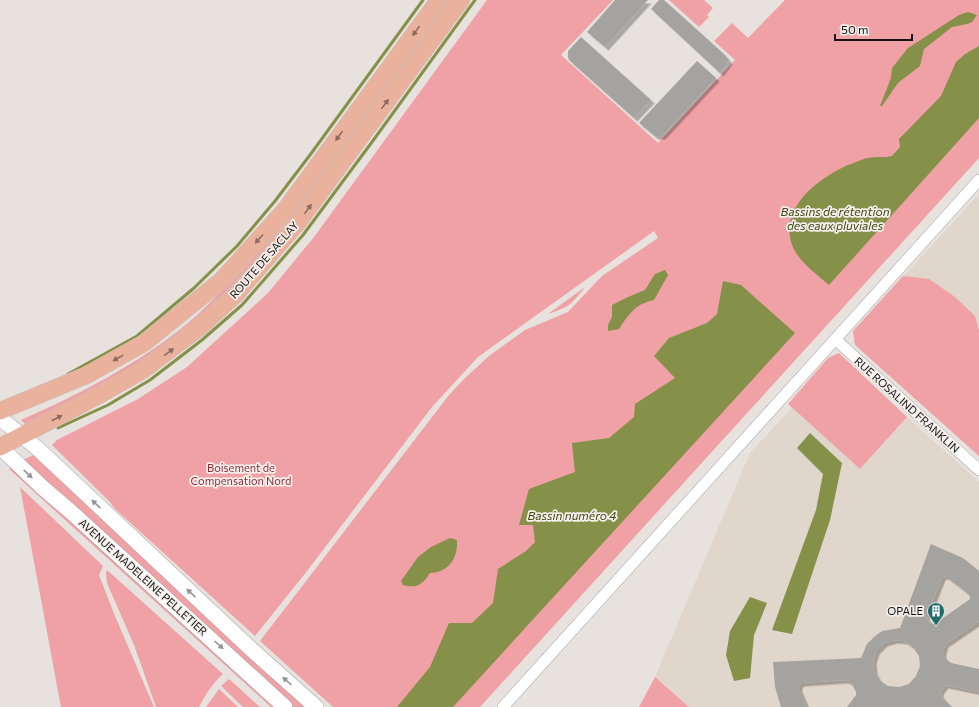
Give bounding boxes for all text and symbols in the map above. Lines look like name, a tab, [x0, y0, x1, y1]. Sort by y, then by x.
scale bar	[835, 16, 912, 42]
text: 50 m	[841, 22, 869, 36]
one-way arrow	[412, 26, 420, 37]
one-way arrow	[381, 99, 389, 109]
one-way arrow	[335, 131, 343, 142]
one-way arrow	[304, 203, 312, 214]
water label: Bassins de rétention des eaux pluviales	[780, 204, 890, 232]
street label: ROUTE DE SACLAY	[227, 218, 301, 301]
one-way arrow	[255, 233, 264, 244]
one-way arrow	[164, 348, 174, 356]
one-way arrow	[112, 354, 124, 361]
street label: RUE ROSALIND FRANKLIN	[852, 354, 962, 455]
one-way arrow	[51, 414, 63, 421]
park label: Boisement de Compensation Nord	[191, 461, 291, 487]
one-way arrow	[23, 469, 33, 479]
one-way arrow	[91, 499, 101, 509]
water label: Bassin numéro 4	[528, 508, 616, 522]
street label: AVENUE MADELEINE PELLETIER	[77, 516, 211, 638]
one-way arrow	[186, 588, 196, 598]
building icon: OPALE	[926, 601, 946, 626]
place label: OPALE	[887, 604, 923, 617]
one-way arrow	[214, 640, 224, 650]
one-way arrow	[282, 676, 292, 686]

